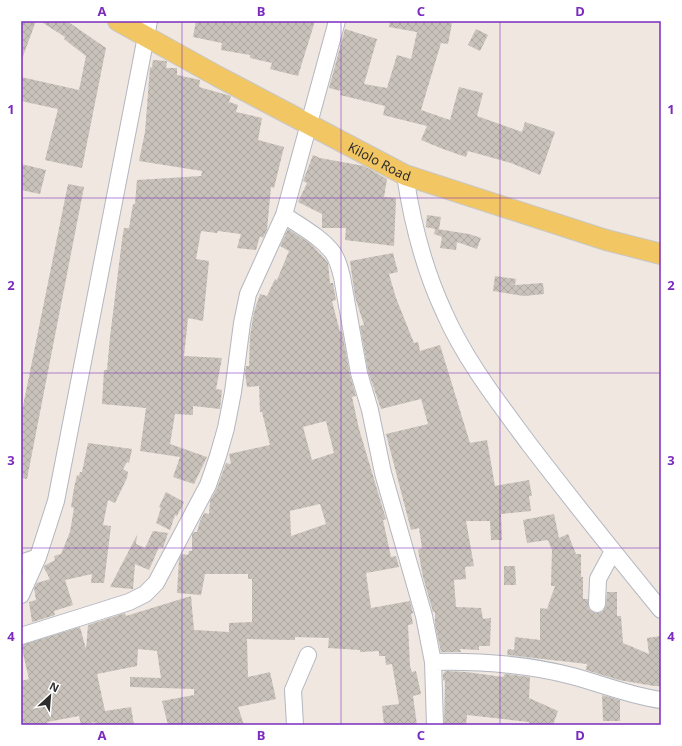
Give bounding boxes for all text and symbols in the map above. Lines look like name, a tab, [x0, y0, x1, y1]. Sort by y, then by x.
text: A	[98, 2, 107, 20]
text: B	[257, 2, 265, 20]
text: C	[417, 2, 425, 20]
text: D	[575, 2, 585, 20]
text: 1	[7, 100, 15, 118]
text: 1	[667, 100, 675, 118]
street label: Kilolo Road	[345, 138, 413, 185]
text: 2	[7, 276, 15, 294]
text: 2	[667, 276, 675, 294]
text: 3	[7, 451, 15, 469]
text: 3	[667, 451, 675, 469]
text: 4	[7, 627, 15, 645]
text: 4	[667, 627, 675, 645]
north arrow	[30, 676, 70, 716]
text: N	[47, 678, 62, 695]
text: A	[98, 726, 107, 744]
text: B	[257, 726, 265, 744]
text: C	[417, 726, 425, 744]
text: D	[575, 726, 585, 744]

